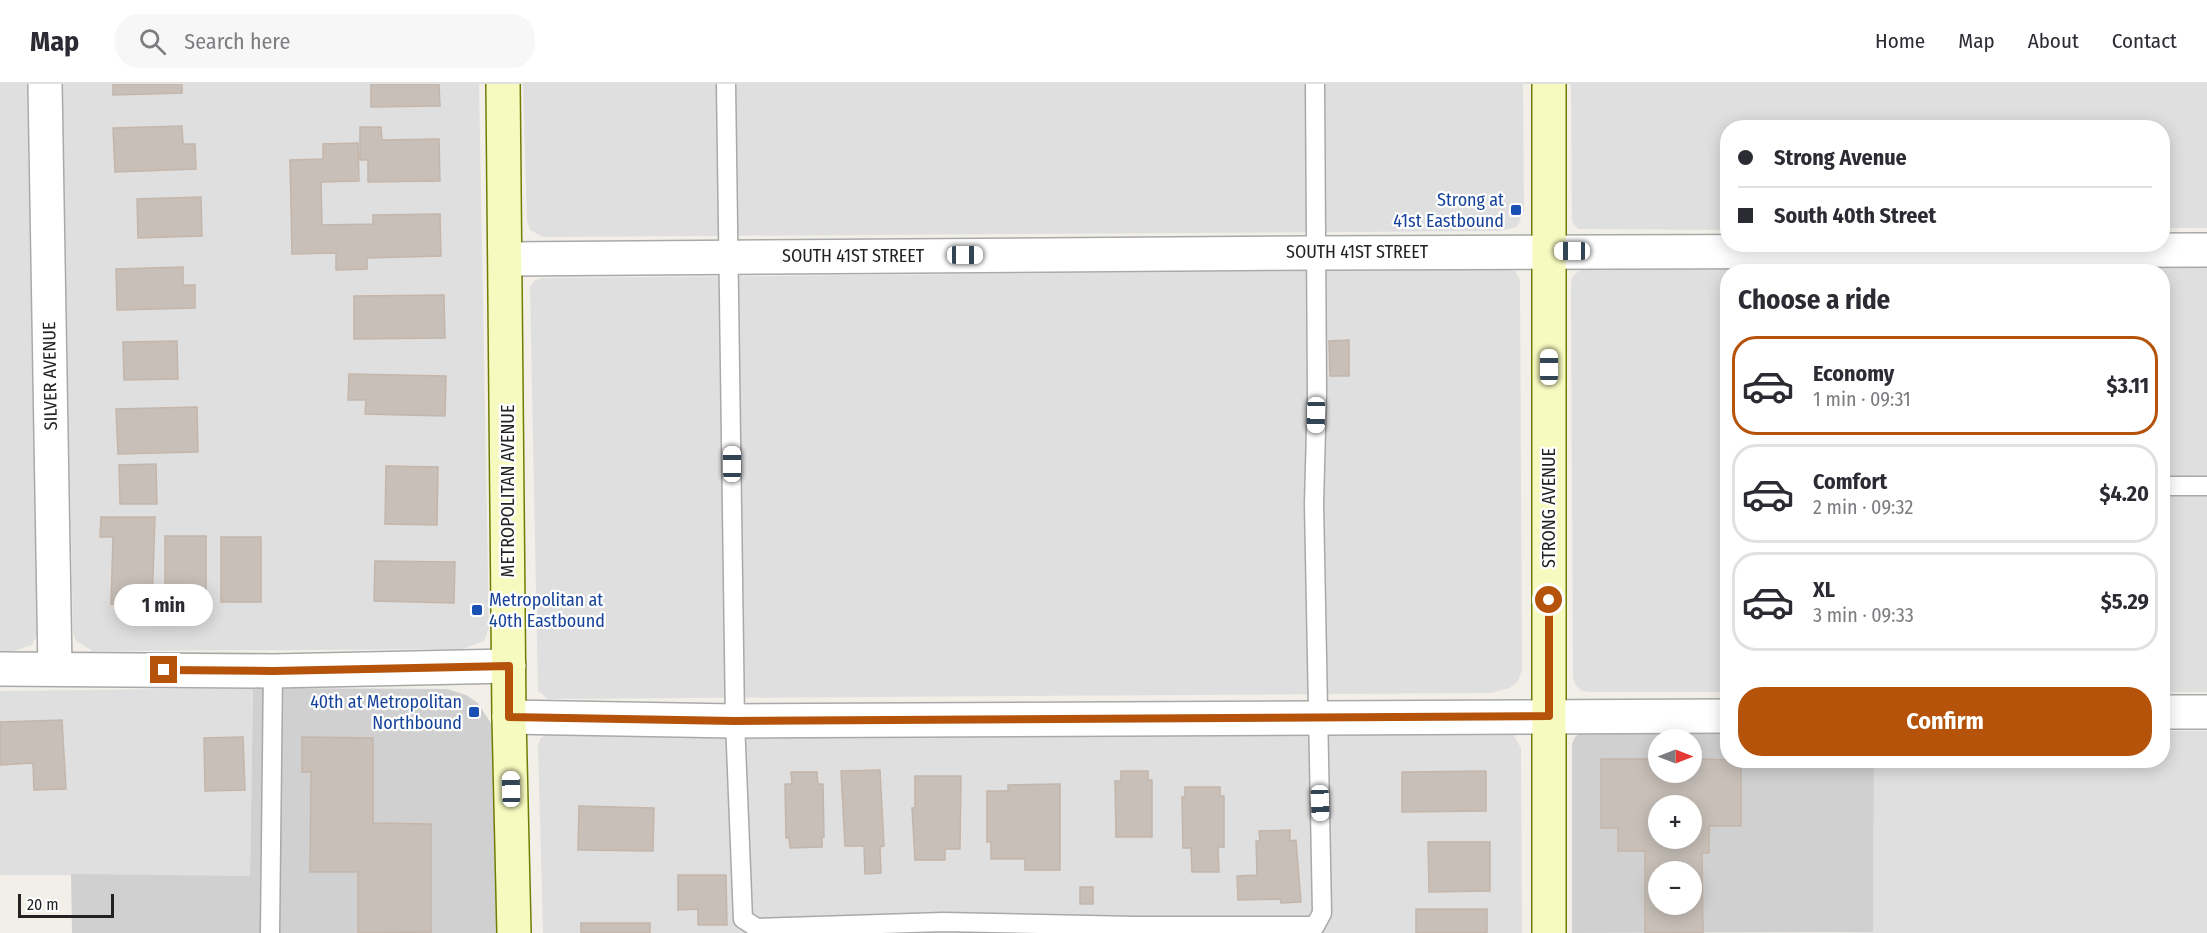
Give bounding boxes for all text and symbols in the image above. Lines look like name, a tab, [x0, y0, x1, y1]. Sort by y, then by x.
search box	[115, 14, 535, 68]
text: Map	[30, 25, 79, 58]
icon: search	[136, 25, 169, 58]
text: Search here	[184, 28, 290, 55]
text: Home	[1875, 28, 1925, 54]
text: Map	[1958, 28, 1995, 54]
text: About	[2028, 28, 2079, 54]
text: Contact	[2112, 28, 2177, 54]
text: Strong Avenue	[1774, 144, 1907, 171]
place label: Strong at 41st Eastbound	[1393, 189, 1504, 232]
text: South 40th Street	[1774, 202, 1936, 229]
marker: Strong at 41st Eastbound	[1509, 203, 1523, 217]
street label: SOUTH 41ST STREET	[1286, 241, 1429, 263]
car	[1554, 242, 1590, 260]
street label: SOUTH 41ST STREET	[782, 245, 925, 267]
car	[947, 246, 983, 264]
text: Choose a ride	[1738, 284, 1890, 316]
street label: SILVER AVENUE	[38, 321, 62, 431]
car	[1540, 349, 1558, 385]
icon: car	[1741, 359, 1795, 413]
text: Economy	[1813, 360, 1894, 387]
text: $3.11	[2107, 372, 2149, 399]
text: 1 min · 09:31	[1813, 387, 1911, 411]
car	[1307, 397, 1325, 433]
street label: METROPOLITAN AVENUE	[497, 405, 519, 577]
car	[723, 446, 741, 482]
street label: STRONG AVENUE	[1538, 448, 1560, 568]
icon: car	[1741, 467, 1795, 521]
text: Comfort	[1813, 468, 1887, 495]
text: $4.20	[2099, 480, 2149, 507]
text: 2 min · 09:32	[1813, 495, 1913, 519]
icon: car	[1741, 575, 1795, 629]
text: XL	[1813, 576, 1835, 603]
callout: 1 min	[114, 583, 213, 625]
route start	[1535, 586, 1562, 613]
text: $5.29	[2101, 588, 2149, 615]
place label: Metropolitan at 40th Eastbound	[489, 589, 605, 632]
text: 1 min	[142, 593, 185, 617]
marker: Metropolitan at 40th Eastbound	[470, 603, 484, 617]
text: 3 min · 09:33	[1813, 603, 1914, 627]
route end	[150, 656, 177, 683]
button: Confirm	[1738, 687, 2152, 756]
place label: 40th at Metropolitan Northbound	[310, 691, 462, 734]
marker: 40th at Metropolitan Northbound	[467, 705, 481, 719]
north arrow	[1648, 729, 1702, 783]
map controls	[1648, 729, 1702, 915]
car	[502, 771, 520, 807]
car	[1310, 785, 1330, 821]
button: +	[1648, 795, 1702, 849]
button: −	[1648, 861, 1702, 915]
scale bar	[18, 891, 114, 918]
text: 20 m	[27, 895, 58, 914]

